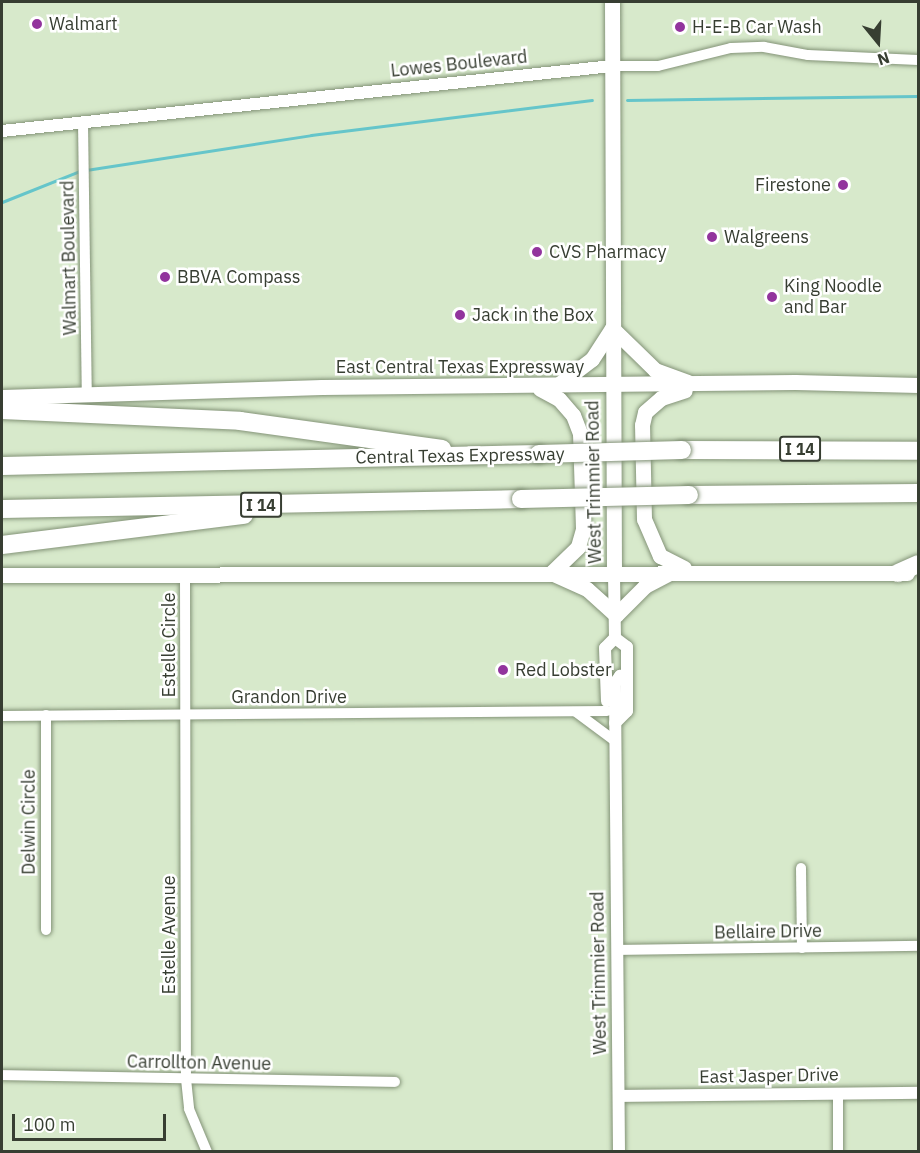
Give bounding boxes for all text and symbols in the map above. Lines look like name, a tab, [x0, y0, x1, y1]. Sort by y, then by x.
north arrow	[848, 12, 908, 72]
place label: Walmart	[49, 13, 118, 35]
place label: H-E-B Car Wash	[692, 16, 822, 38]
marker: Walmart	[30, 17, 44, 31]
marker: H-E-B Car Wash	[673, 20, 687, 34]
street label: Lowes Boulevard	[390, 46, 528, 82]
text: N	[875, 48, 892, 70]
place label: Firestone	[755, 174, 831, 196]
marker: Firestone	[836, 178, 850, 192]
street label: Walmart Boulevard	[57, 180, 81, 336]
place label: Walgreens	[724, 226, 809, 248]
marker: Walgreens	[705, 230, 719, 244]
place label: CVS Pharmacy	[549, 241, 666, 263]
marker: CVS Pharmacy	[530, 245, 544, 259]
place label: BBVA Compass	[177, 266, 301, 288]
marker: BBVA Compass	[158, 270, 172, 284]
place label: King Noodle and Bar	[784, 276, 882, 318]
marker: King Noodle and Bar	[765, 290, 779, 304]
place label: Jack in the Box	[472, 304, 594, 326]
marker: Jack in the Box	[453, 308, 467, 322]
street label: East Central Texas Expressway	[336, 356, 584, 378]
street label: West Trimmier Road	[582, 400, 606, 564]
road number: I 14	[779, 436, 821, 462]
street label: Central Texas Expressway	[355, 443, 565, 469]
road number: I 14	[240, 492, 282, 518]
street label: Estelle Circle	[158, 592, 180, 698]
place label: Red Lobster	[515, 659, 612, 681]
marker: Red Lobster	[496, 663, 510, 677]
street label: Grandon Drive	[231, 686, 347, 708]
street label: Delwin Circle	[18, 769, 40, 875]
street label: Estelle Avenue	[158, 875, 180, 995]
street label: West Trimmier Road	[587, 891, 611, 1055]
street label: Bellaire Drive	[714, 920, 822, 944]
street label: Carrollton Avenue	[127, 1051, 271, 1075]
street label: East Jasper Drive	[699, 1064, 839, 1088]
scale bar	[15, 1102, 170, 1140]
text: 100 m	[23, 1113, 75, 1136]

